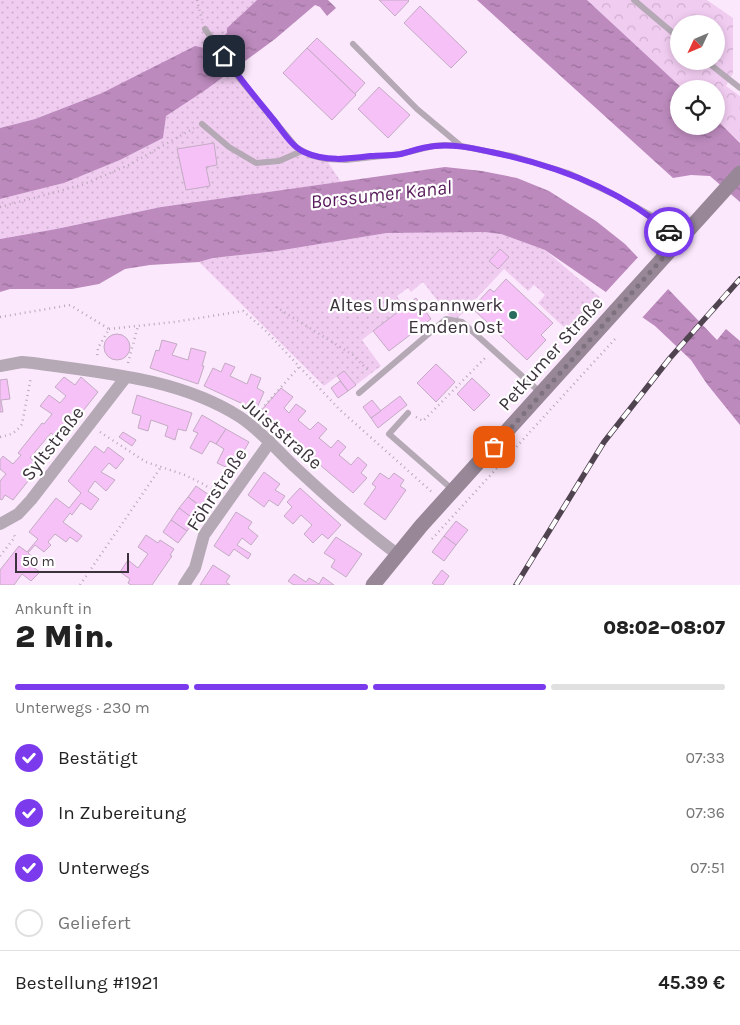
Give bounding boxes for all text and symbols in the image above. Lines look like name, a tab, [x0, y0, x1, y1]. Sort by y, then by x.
north arrow	[670, 15, 725, 70]
map controls	[670, 15, 725, 135]
pin	[203, 35, 245, 77]
icon: home	[210, 42, 238, 70]
button: locate	[670, 80, 725, 135]
water label: Borssumer Kanal	[309, 176, 453, 213]
courier	[644, 207, 694, 257]
icon: car	[655, 218, 683, 246]
street label: Petkumer Straße	[494, 292, 608, 415]
place label: Altes Umspannwerk Emden Ost	[330, 294, 503, 338]
marker: Altes Umspannwerk Emden Ost	[507, 309, 519, 321]
street label: Juiststraße	[238, 393, 326, 474]
street label: Syltstraße	[17, 402, 89, 485]
pin	[473, 426, 515, 468]
icon: bag	[480, 433, 508, 461]
street label: Föhrstraße	[182, 444, 252, 535]
scale bar	[15, 550, 129, 573]
text: 50 m	[22, 553, 55, 570]
text: Ankunft in	[15, 599, 92, 618]
text: 08:02–08:07	[603, 617, 725, 639]
text: 2 Min.	[15, 618, 113, 655]
text: Unterwegs · 230 m	[15, 698, 150, 717]
icon: check	[15, 744, 43, 772]
text: Bestätigt	[58, 747, 138, 769]
text: 07:33	[685, 748, 725, 767]
icon: check	[15, 799, 43, 827]
text: In Zubereitung	[58, 802, 186, 824]
text: 07:36	[686, 803, 725, 822]
icon: check	[15, 854, 43, 882]
text: Unterwegs	[58, 857, 150, 879]
text: 07:51	[690, 858, 725, 877]
text: Geliefert	[58, 912, 131, 934]
text: Bestellung #1921	[15, 972, 159, 994]
text: 45.39 €	[658, 972, 725, 994]

